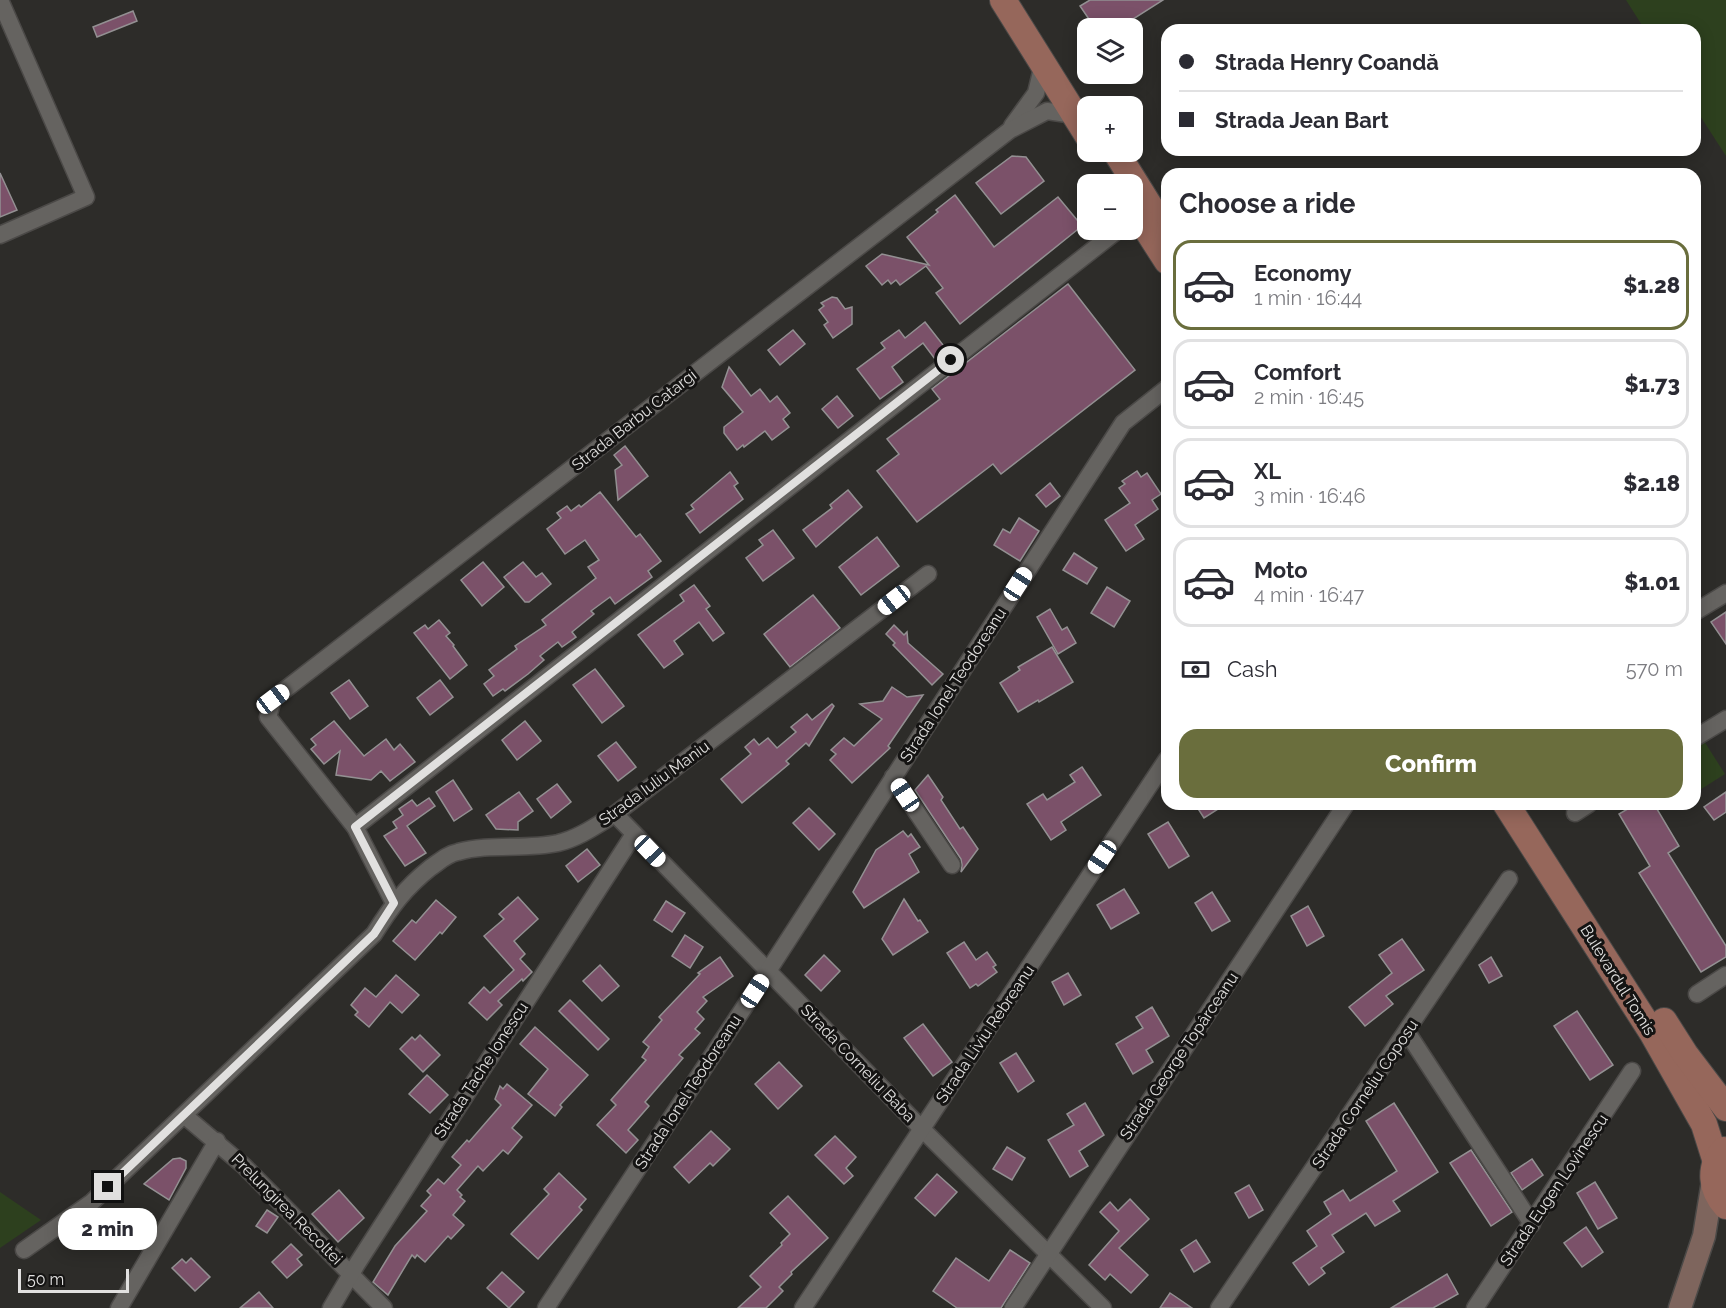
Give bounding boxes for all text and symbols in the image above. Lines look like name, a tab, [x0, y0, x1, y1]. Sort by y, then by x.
map controls	[1077, 18, 1143, 240]
button: layers	[1077, 18, 1143, 84]
text: Strada Henry Coandă	[1215, 49, 1439, 75]
button: +	[1077, 96, 1143, 162]
text: Strada Jean Bart	[1215, 107, 1389, 133]
button: −	[1077, 174, 1143, 240]
text: Choose a ride	[1179, 188, 1355, 219]
icon: car	[1182, 258, 1236, 312]
text: Economy	[1254, 260, 1352, 286]
text: $1.28	[1623, 272, 1680, 298]
text: 1 min · 16:44	[1254, 286, 1362, 310]
route start	[937, 346, 964, 373]
icon: car	[1182, 357, 1236, 411]
text: Comfort	[1254, 359, 1341, 385]
street label: Strada Barbu Catargi	[568, 365, 700, 475]
text: $1.73	[1624, 371, 1680, 397]
text: 2 min · 16:45	[1254, 385, 1364, 409]
icon: car	[1182, 456, 1236, 510]
text: XL	[1254, 458, 1281, 484]
text: $2.18	[1623, 470, 1680, 496]
text: 3 min · 16:46	[1254, 484, 1366, 508]
icon: car	[1182, 555, 1236, 609]
text: Moto	[1254, 557, 1308, 583]
car	[1001, 564, 1035, 604]
text: $1.01	[1624, 569, 1680, 595]
car	[874, 582, 914, 618]
text: 4 min · 16:47	[1254, 583, 1364, 607]
street label: Strada Ionel Teodoreanu	[896, 604, 1010, 766]
icon: cash	[1179, 653, 1212, 686]
text: Cash	[1227, 656, 1278, 682]
text: 570 m	[1626, 657, 1683, 681]
car	[253, 681, 293, 717]
button: Confirm	[1179, 729, 1683, 798]
street label: Strada Iuliu Maniu	[595, 737, 713, 829]
car	[887, 775, 923, 815]
car	[631, 832, 669, 870]
car	[1084, 837, 1120, 877]
street label: Bulevardul Tomis	[1576, 921, 1660, 1039]
street label: Strada Liviu Rebreanu	[932, 961, 1038, 1107]
street label: Strada George Topârceanu	[1116, 969, 1242, 1143]
car	[738, 971, 772, 1011]
street label: Strada Tache Ionescu	[430, 999, 532, 1141]
street label: Strada Corneliu Baba	[797, 1000, 919, 1126]
street label: Strada Ionel Teodoreanu	[631, 1011, 745, 1173]
street label: Strada Corneliu Coposu	[1308, 1016, 1422, 1172]
street label: Strada Eugen Lovinescu	[1496, 1111, 1612, 1269]
street label: Prelungirea Recoltei	[228, 1150, 346, 1268]
route end	[94, 1173, 121, 1200]
callout: 2 min	[58, 1208, 158, 1250]
text: 2 min	[81, 1217, 134, 1241]
scale bar	[18, 1266, 129, 1294]
text: 50 m	[27, 1270, 64, 1289]

